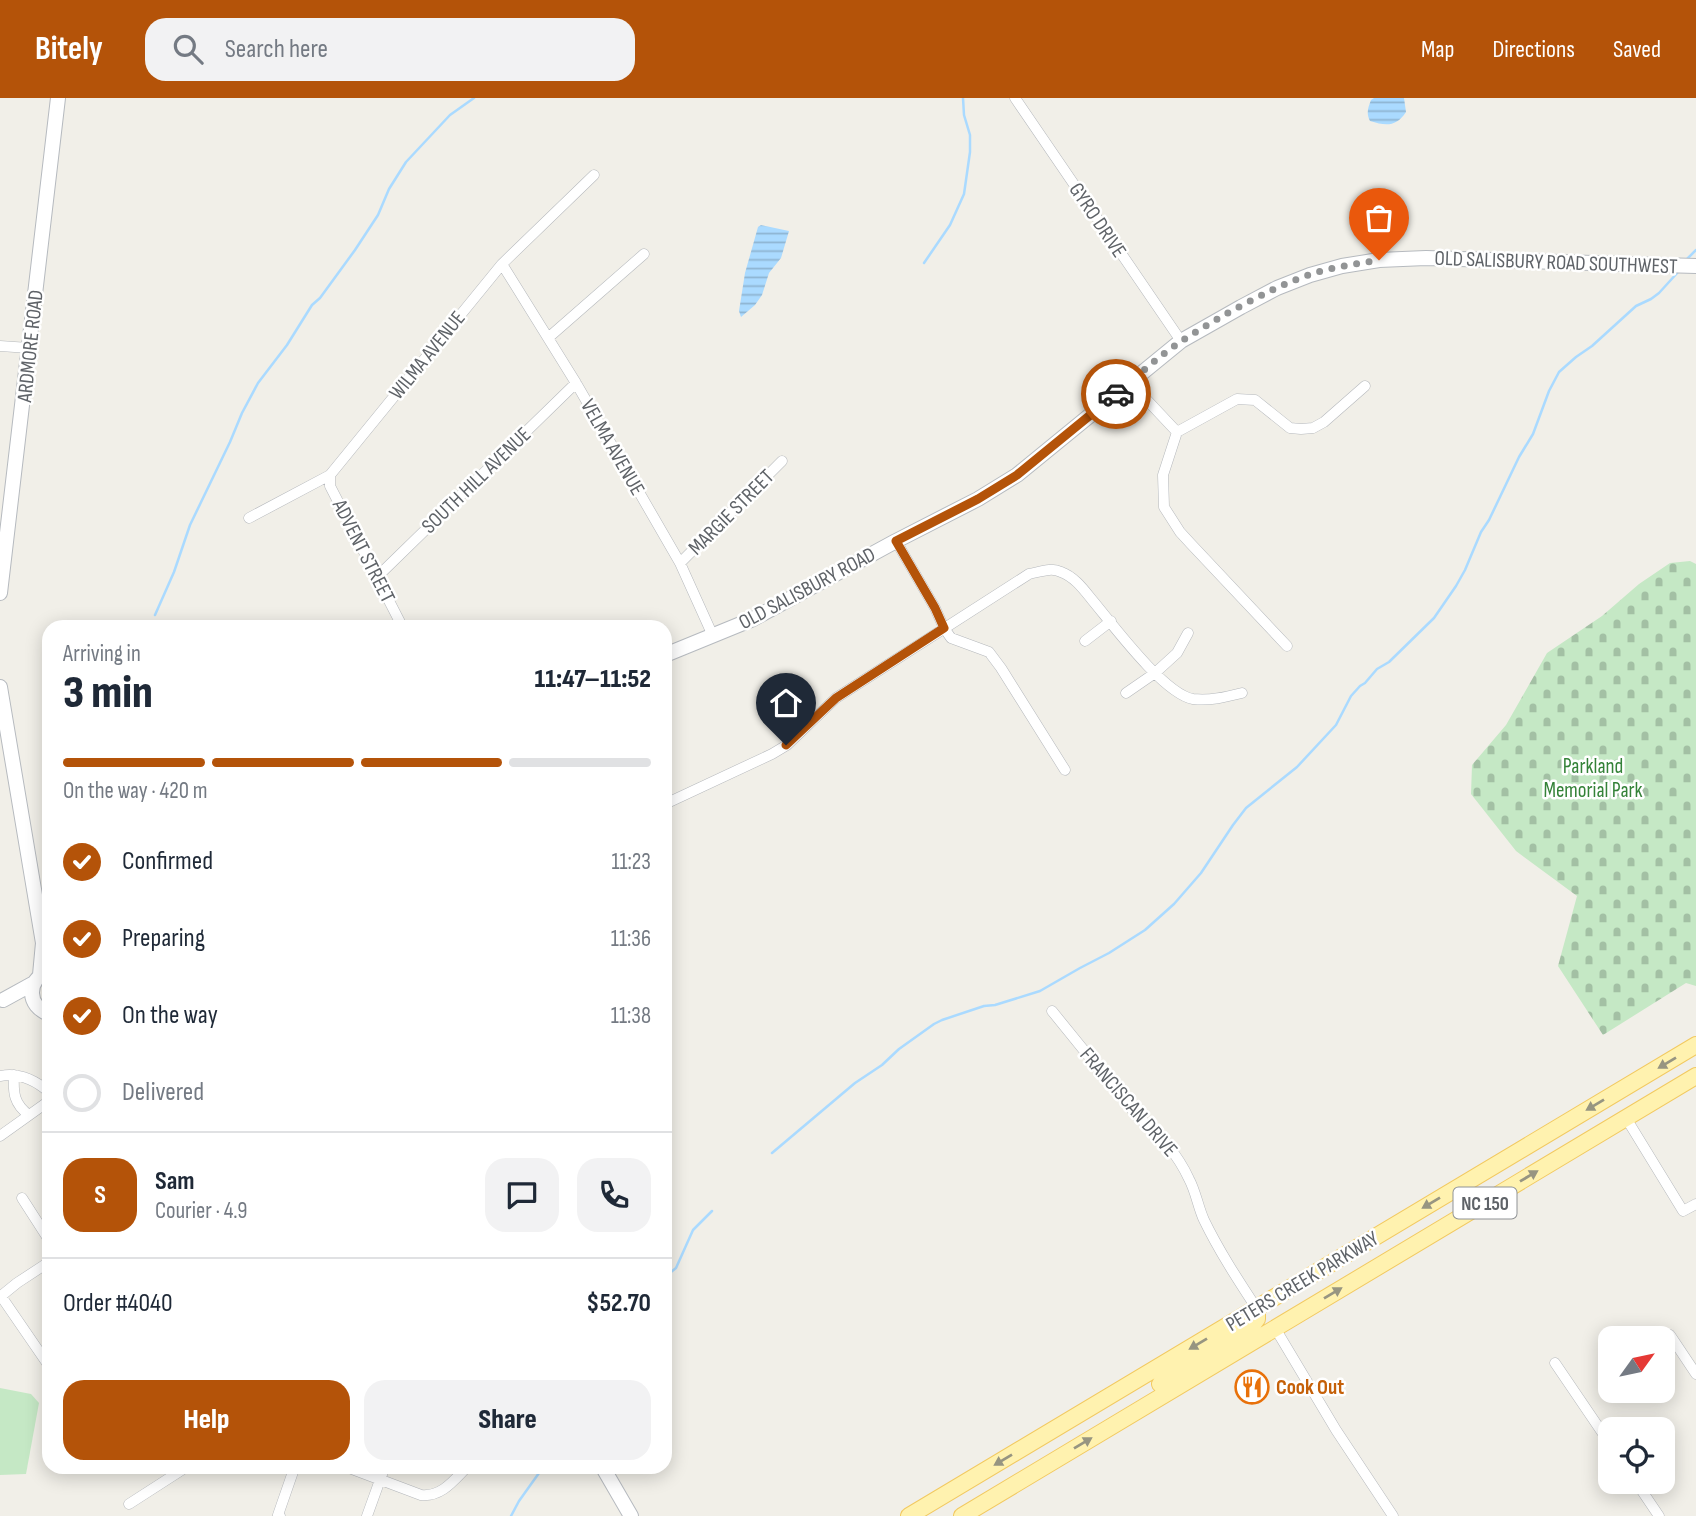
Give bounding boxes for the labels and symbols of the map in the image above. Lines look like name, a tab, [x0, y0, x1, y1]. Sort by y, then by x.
street label: GYRO DRIVE	[1064, 178, 1132, 262]
pin	[1349, 188, 1409, 260]
street label: OLD SALISBURY ROAD SOUTHWEST	[1434, 246, 1678, 279]
street label: ARDMORE ROAD	[12, 289, 49, 404]
street label: WILMA AVENUE	[384, 306, 471, 405]
courier	[1081, 359, 1151, 429]
street label: VELMA AVENUE	[575, 395, 650, 500]
street label: SOUTH HILL AVENUE	[416, 422, 536, 539]
street label: MARGIE STREET	[683, 464, 780, 560]
street label: ADVENT STREET	[326, 494, 401, 608]
street label: OLD SALISBURY ROAD	[735, 542, 880, 635]
pin	[756, 673, 816, 745]
park label: Parkland Memorial Park	[1543, 754, 1643, 803]
street label: FRANCISCAN DRIVE	[1074, 1043, 1183, 1162]
one-way arrow	[1658, 1056, 1677, 1069]
one-way arrow	[1586, 1099, 1605, 1111]
one-way arrow	[1519, 1170, 1538, 1183]
road number: NC 150	[1454, 1188, 1516, 1218]
one-way arrow	[1421, 1197, 1440, 1210]
street label: PETERS CREEK PARKWAY	[1221, 1226, 1383, 1337]
one-way arrow	[1324, 1287, 1343, 1299]
north arrow	[1598, 1326, 1675, 1404]
one-way arrow	[1189, 1337, 1208, 1350]
restaurant icon: Cook Out	[1233, 1368, 1271, 1406]
place label: Cook Out	[1276, 1375, 1344, 1400]
one-way arrow	[1074, 1437, 1093, 1449]
one-way arrow	[993, 1454, 1012, 1466]

